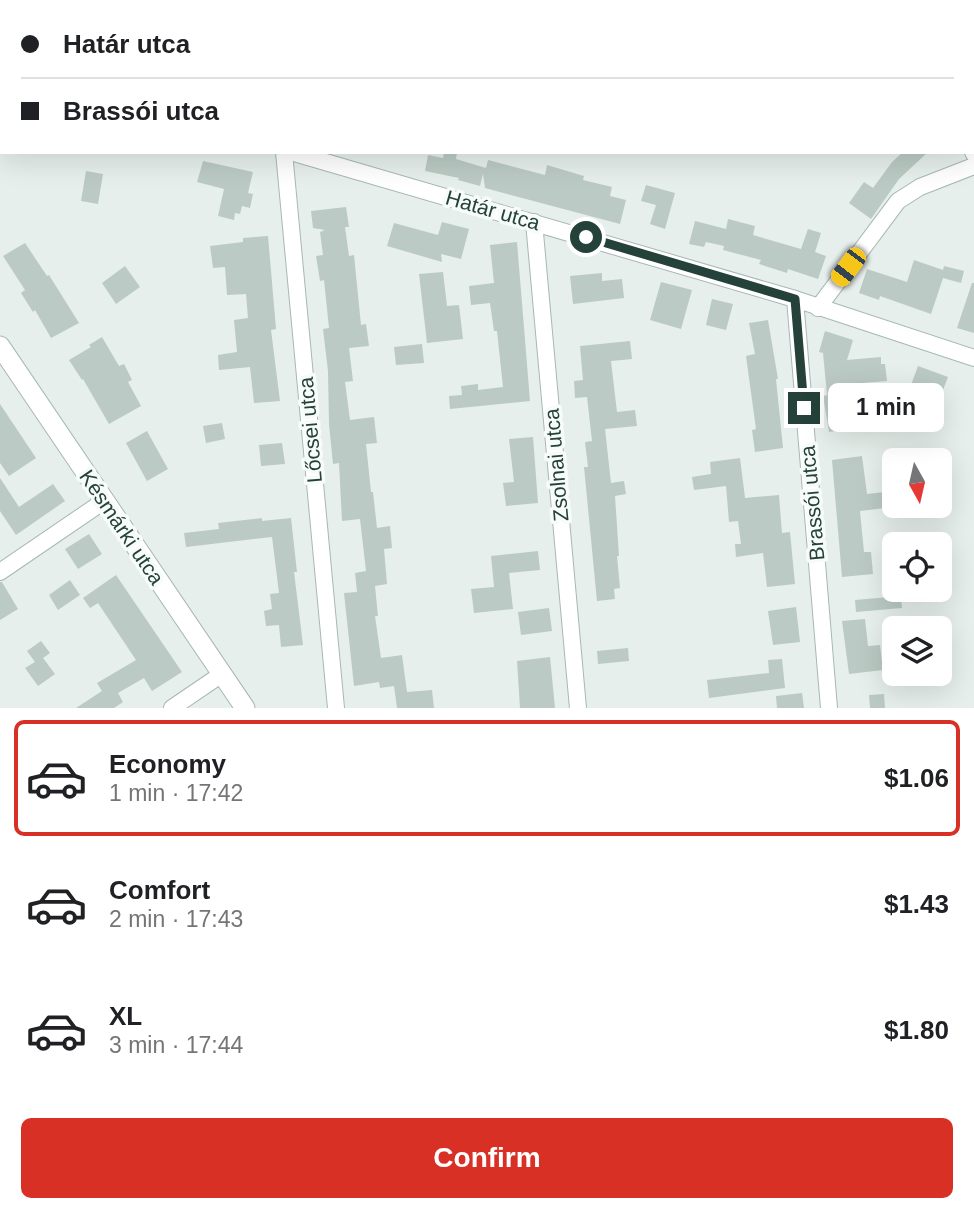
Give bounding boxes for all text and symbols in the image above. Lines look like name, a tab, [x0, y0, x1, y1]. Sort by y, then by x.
text: Határ utca	[63, 29, 190, 59]
text: Brassói utca	[63, 96, 219, 126]
street label: Határ utca	[443, 186, 543, 234]
route start	[570, 221, 602, 253]
car	[827, 244, 870, 290]
street label: Lőcsei utca	[294, 376, 326, 484]
callout: 1 min	[828, 384, 944, 432]
route end	[788, 392, 820, 424]
text: 1 min	[856, 394, 916, 420]
street label: Zsolnai utca	[540, 407, 572, 522]
street label: Brassói utca	[795, 444, 828, 562]
north arrow	[882, 448, 952, 518]
map controls	[882, 448, 952, 686]
street label: Késmárki utca	[75, 465, 169, 589]
button: locate	[882, 532, 952, 602]
button: layers	[882, 616, 952, 686]
icon: car	[25, 747, 88, 810]
text: Economy	[109, 749, 226, 779]
text: $1.06	[884, 763, 949, 793]
text: 1 min · 17:42	[109, 780, 243, 806]
icon: car	[25, 873, 88, 936]
text: Comfort	[109, 875, 210, 905]
text: $1.43	[884, 889, 949, 919]
text: 2 min · 17:43	[109, 906, 243, 932]
icon: car	[25, 999, 88, 1062]
text: XL	[109, 1001, 142, 1031]
text: $1.80	[884, 1015, 949, 1045]
text: 3 min · 17:44	[109, 1032, 243, 1058]
button: Confirm	[21, 1118, 953, 1198]

